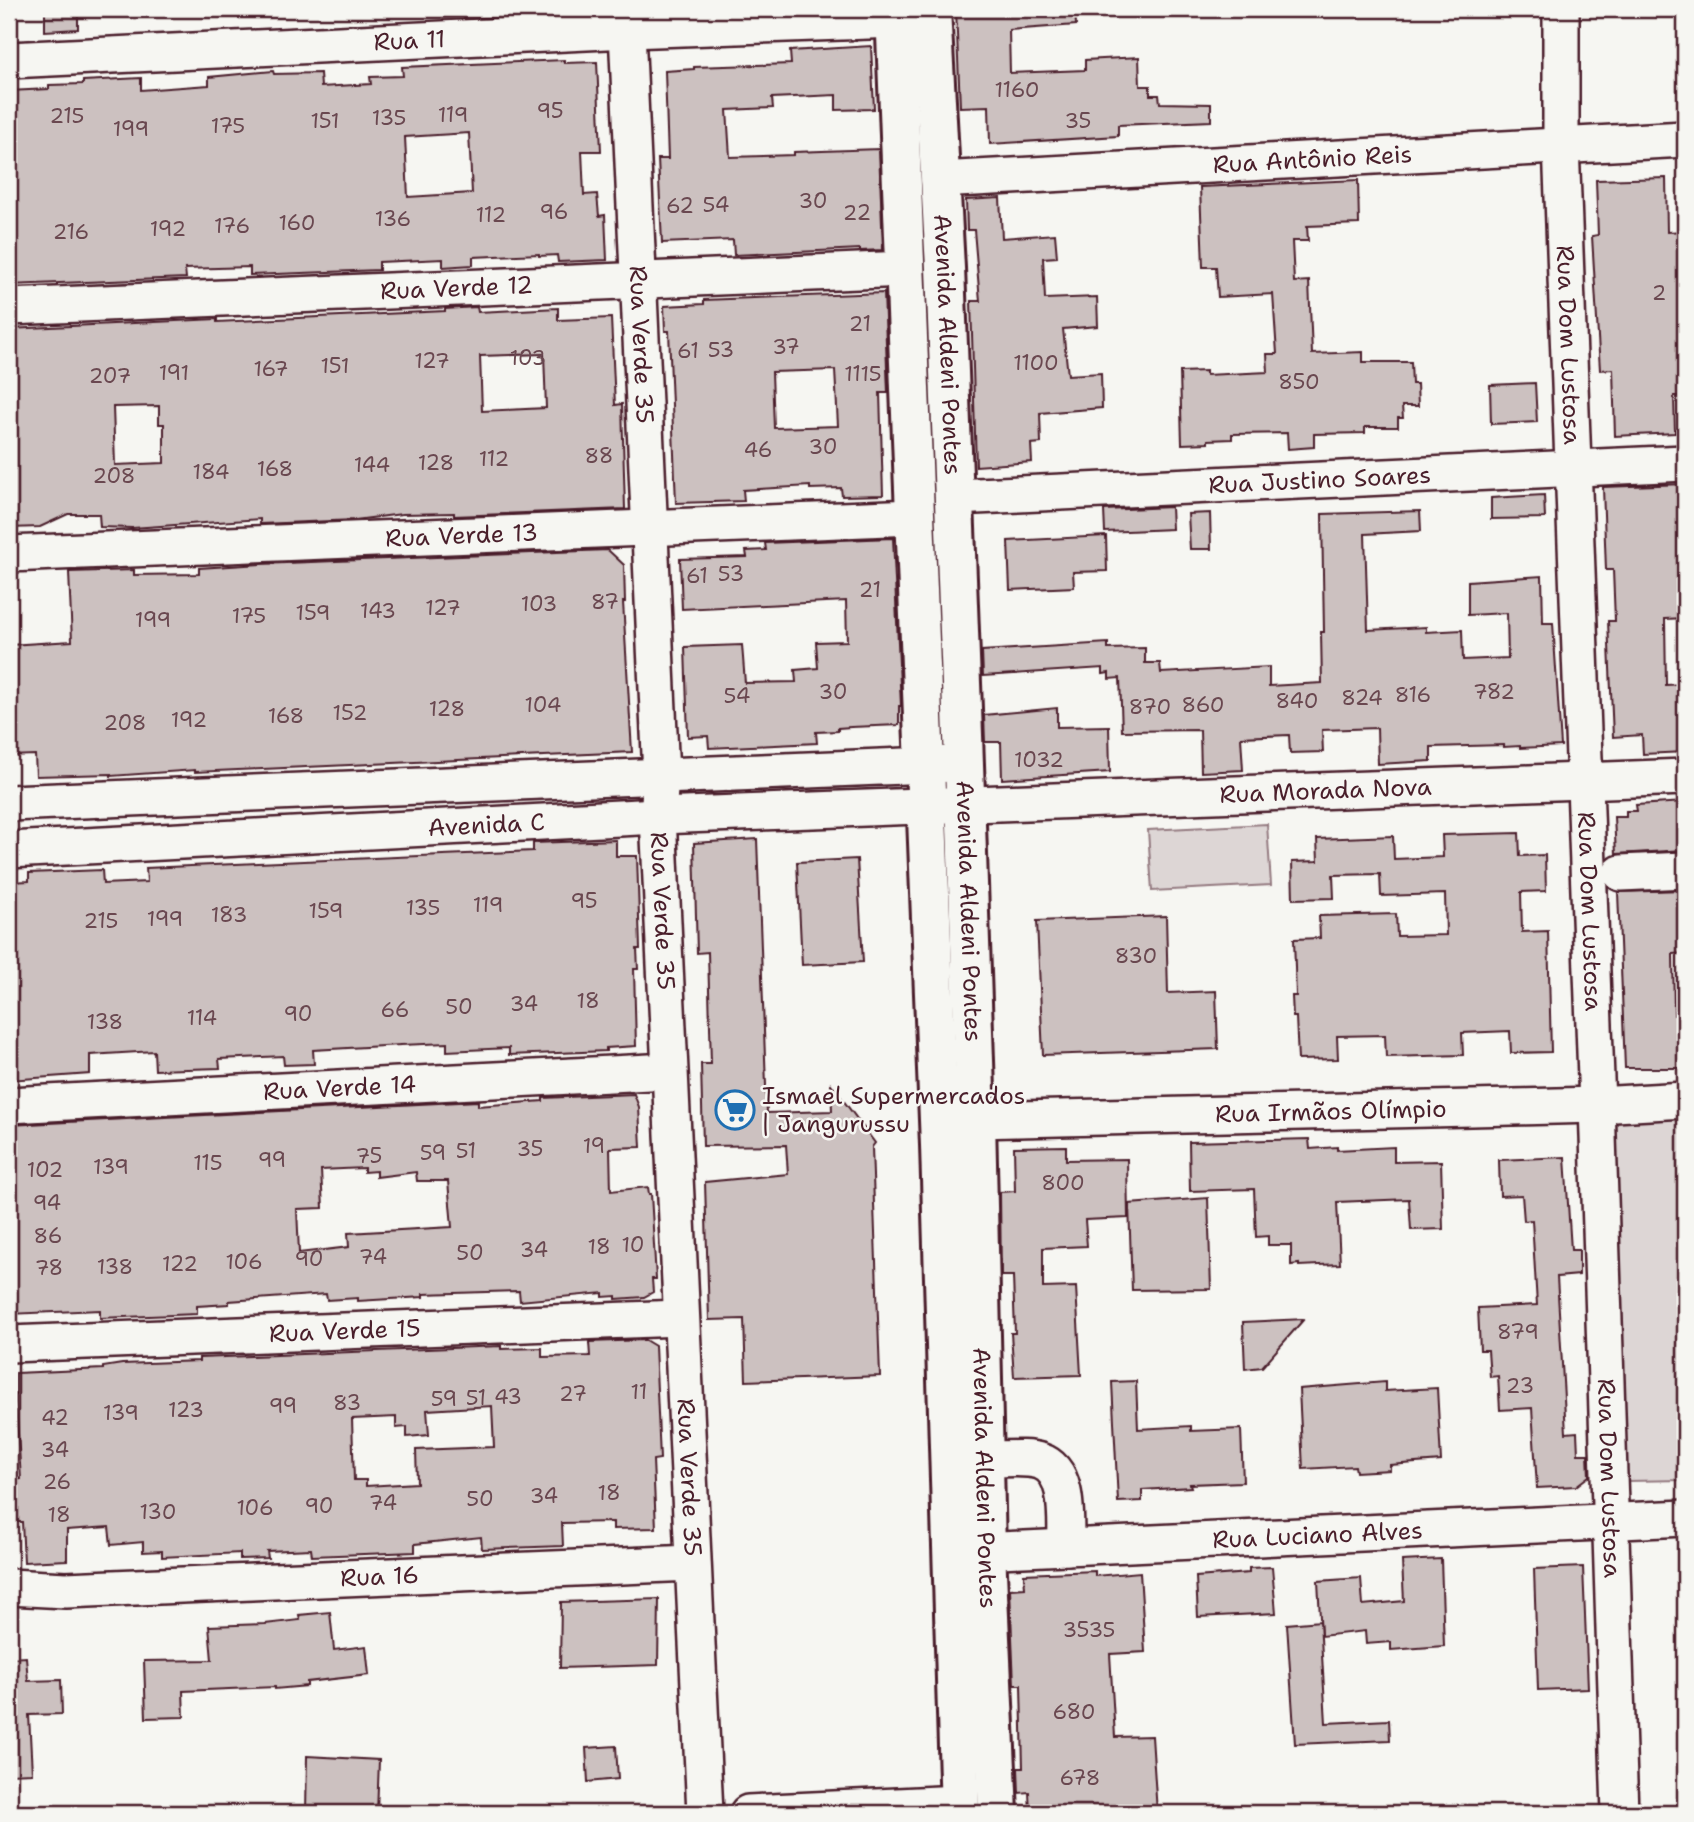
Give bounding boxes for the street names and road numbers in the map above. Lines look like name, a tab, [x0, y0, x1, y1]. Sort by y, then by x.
street label: Rua 11	[373, 23, 446, 58]
street label: Rua Antônio Reis	[1212, 138, 1413, 181]
street label: Avenida Aldeni Pontes	[926, 213, 969, 476]
street label: Rua Dom Lustosa	[1549, 245, 1588, 445]
street label: Rua Verde 35	[622, 265, 661, 424]
street label: Rua Verde 12	[380, 269, 534, 307]
street label: Rua Justino Soares	[1208, 459, 1432, 501]
street label: Rua Verde 13	[385, 516, 539, 555]
street label: Rua Morada Nova	[1219, 771, 1432, 811]
street label: Avenida Aldeni Pontes	[949, 780, 989, 1042]
street label: Avenida C	[427, 806, 546, 844]
street label: Rua Dom Lustosa	[1570, 811, 1609, 1012]
street label: Rua Verde 35	[643, 831, 682, 991]
street label: Rua Verde 14	[262, 1068, 417, 1108]
street label: Rua Irmãos Olímpio	[1215, 1093, 1447, 1130]
street label: Rua Verde 15	[268, 1312, 421, 1350]
street label: Avenida Aldeni Pontes	[965, 1347, 1005, 1609]
street label: Rua Dom Lustosa	[1590, 1378, 1628, 1578]
street label: Rua Verde 35	[669, 1398, 709, 1557]
street label: Rua Luciano Alves	[1212, 1514, 1424, 1556]
street label: Rua 16	[340, 1559, 420, 1594]

